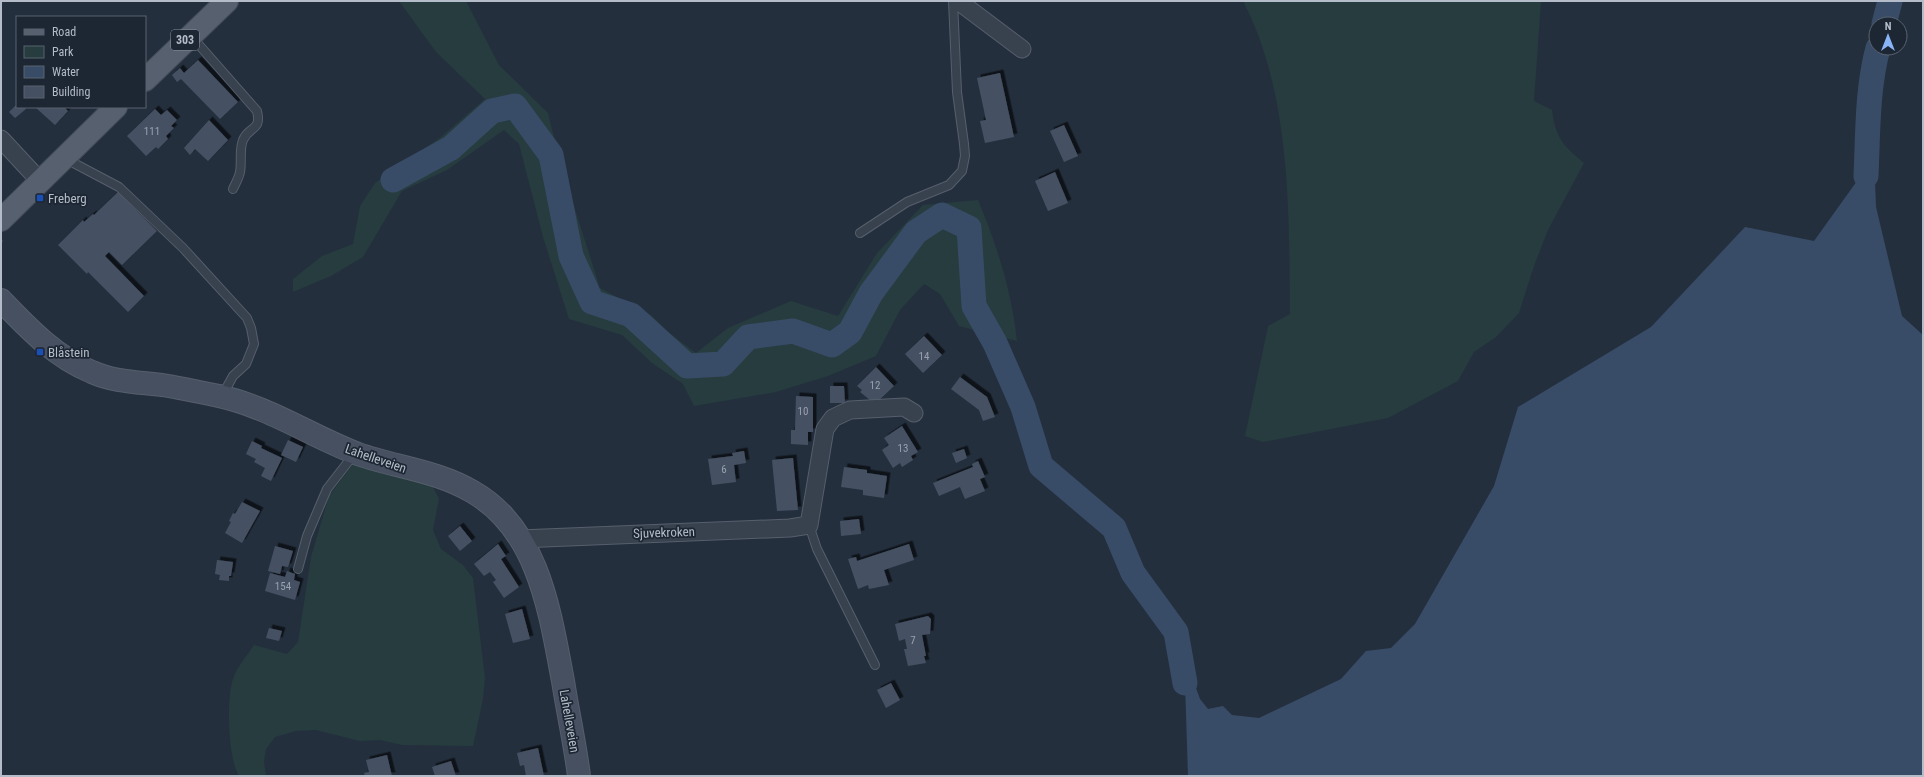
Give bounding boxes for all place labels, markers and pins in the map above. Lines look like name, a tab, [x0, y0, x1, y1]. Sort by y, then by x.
place label: Freberg	[48, 191, 87, 206]
marker: Freberg	[35, 193, 45, 203]
place label: Blåstein	[48, 345, 89, 360]
marker: Blåstein	[35, 347, 45, 357]

